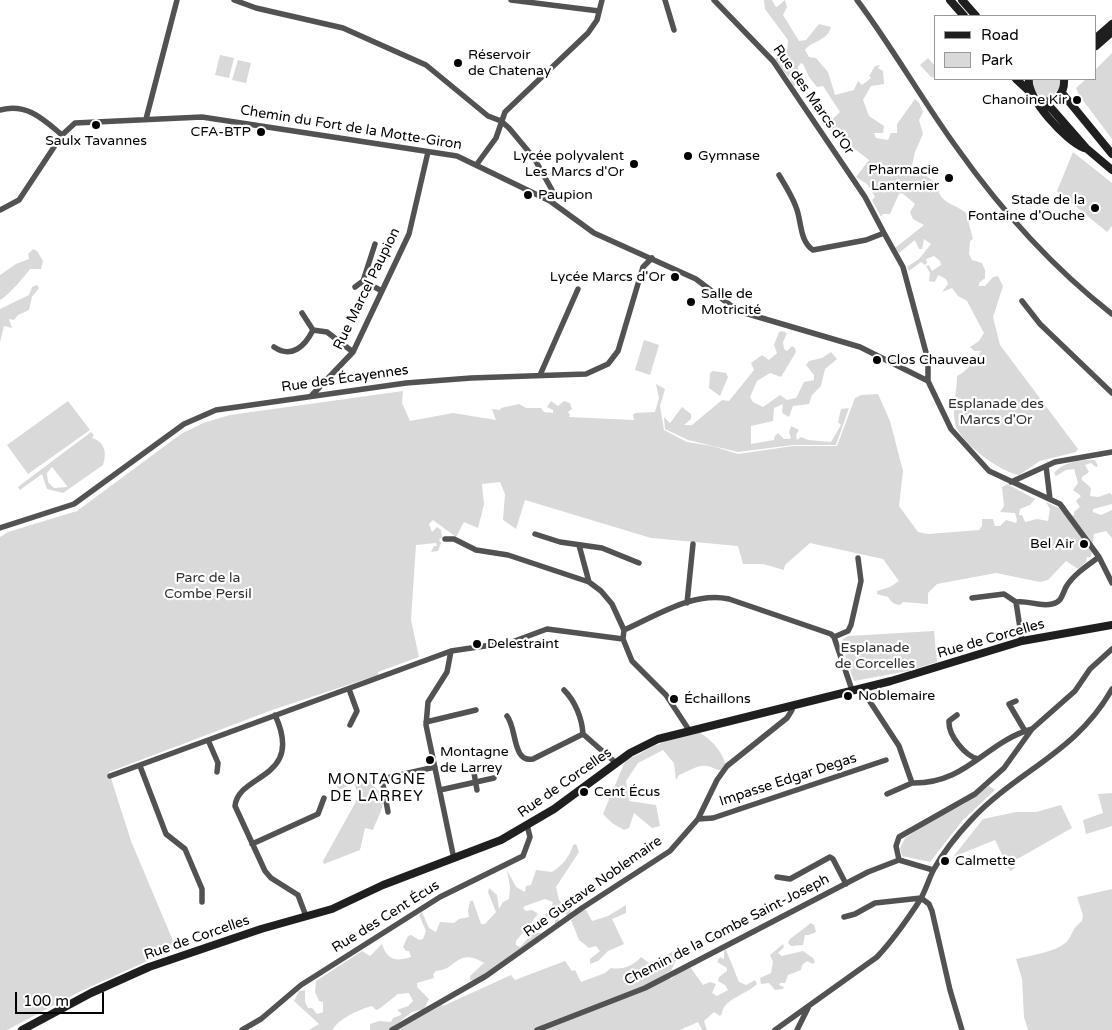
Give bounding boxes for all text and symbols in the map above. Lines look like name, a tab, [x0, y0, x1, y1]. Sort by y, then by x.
legend	[934, 15, 1097, 80]
text: Road	[981, 26, 1019, 44]
street label: Rue des Marcs d'Or	[769, 42, 857, 158]
place label: Réservoir de Chatenay	[468, 47, 551, 80]
text: Park	[981, 51, 1013, 69]
marker: Réservoir de Chatenay	[452, 57, 464, 69]
place label: Chanoine Kir	[982, 92, 1067, 108]
marker: Chanoine Kir	[1071, 94, 1083, 106]
street label: Chemin du Fort de la Motte-Giron	[239, 102, 463, 154]
marker: Saulx Tavannes	[90, 119, 102, 131]
place label: CFA-BTP	[190, 124, 251, 140]
marker: CFA-BTP	[255, 126, 267, 138]
place label: Saulx Tavannes	[45, 133, 147, 149]
place label: Lycée polyvalent Les Marcs d'Or	[513, 148, 624, 180]
place label: Gymnase	[698, 148, 760, 164]
marker: Gymnase	[682, 150, 694, 162]
marker: Lycée polyvalent Les Marcs d'Or	[628, 158, 640, 170]
place label: Pharmacie Lanternier	[868, 162, 939, 194]
marker: Pharmacie Lanternier	[943, 172, 955, 184]
place label: Paupion	[538, 187, 593, 203]
marker: Paupion	[522, 189, 534, 201]
place label: Stade de la Fontaine d'Ouche	[968, 192, 1085, 224]
marker: Stade de la Fontaine d'Ouche	[1089, 202, 1101, 214]
street label: Rue Marcel Paupion	[330, 225, 404, 353]
place label: Lycée Marcs d'Or	[550, 269, 665, 285]
marker: Lycée Marcs d'Or	[669, 271, 681, 283]
place label: Salle de Motricité	[701, 286, 761, 318]
marker: Salle de Motricité	[685, 296, 697, 308]
place label: Clos Chauveau	[887, 352, 985, 368]
marker: Clos Chauveau	[871, 354, 883, 366]
street label: Rue des Écayennes	[280, 362, 410, 396]
park label: Esplanade des Marcs d'Or	[948, 396, 1044, 428]
place label: Bel Air	[1030, 536, 1074, 552]
marker: Bel Air	[1078, 538, 1090, 550]
park label: Parc de la Combe Persil	[164, 570, 252, 602]
street label: Rue de Corcelles	[936, 616, 1046, 662]
place label: Delestraint	[487, 636, 559, 652]
marker: Delestraint	[471, 638, 483, 650]
park label: Esplanade de Corcelles	[835, 640, 915, 672]
place label: Noblemaire	[858, 688, 935, 704]
marker: Noblemaire	[842, 690, 854, 702]
place label: Échaillons	[684, 691, 751, 707]
marker: Échaillons	[668, 693, 680, 705]
place label: Montagne de Larrey	[440, 744, 509, 776]
street label: Rue de Corcelles	[515, 744, 615, 822]
street label: Impasse Edgar Degas	[717, 750, 859, 810]
marker: Montagne de Larrey	[424, 754, 436, 766]
district label: MONTAGNE DE LARREY	[327, 771, 427, 806]
place label: Cent Écus	[594, 784, 660, 800]
marker: Cent Écus	[578, 786, 590, 798]
street label: Rue Gustave Noblemaire	[521, 833, 665, 941]
place label: Calmette	[955, 853, 1015, 869]
marker: Calmette	[939, 855, 951, 867]
street label: Chemin de la Combe Saint-Joseph	[622, 871, 832, 989]
street label: Rue des Cent Écus	[329, 877, 443, 957]
street label: Rue de Corcelles	[142, 912, 252, 964]
scale bar	[18, 982, 106, 1014]
text: 100 m	[23, 992, 69, 1010]

